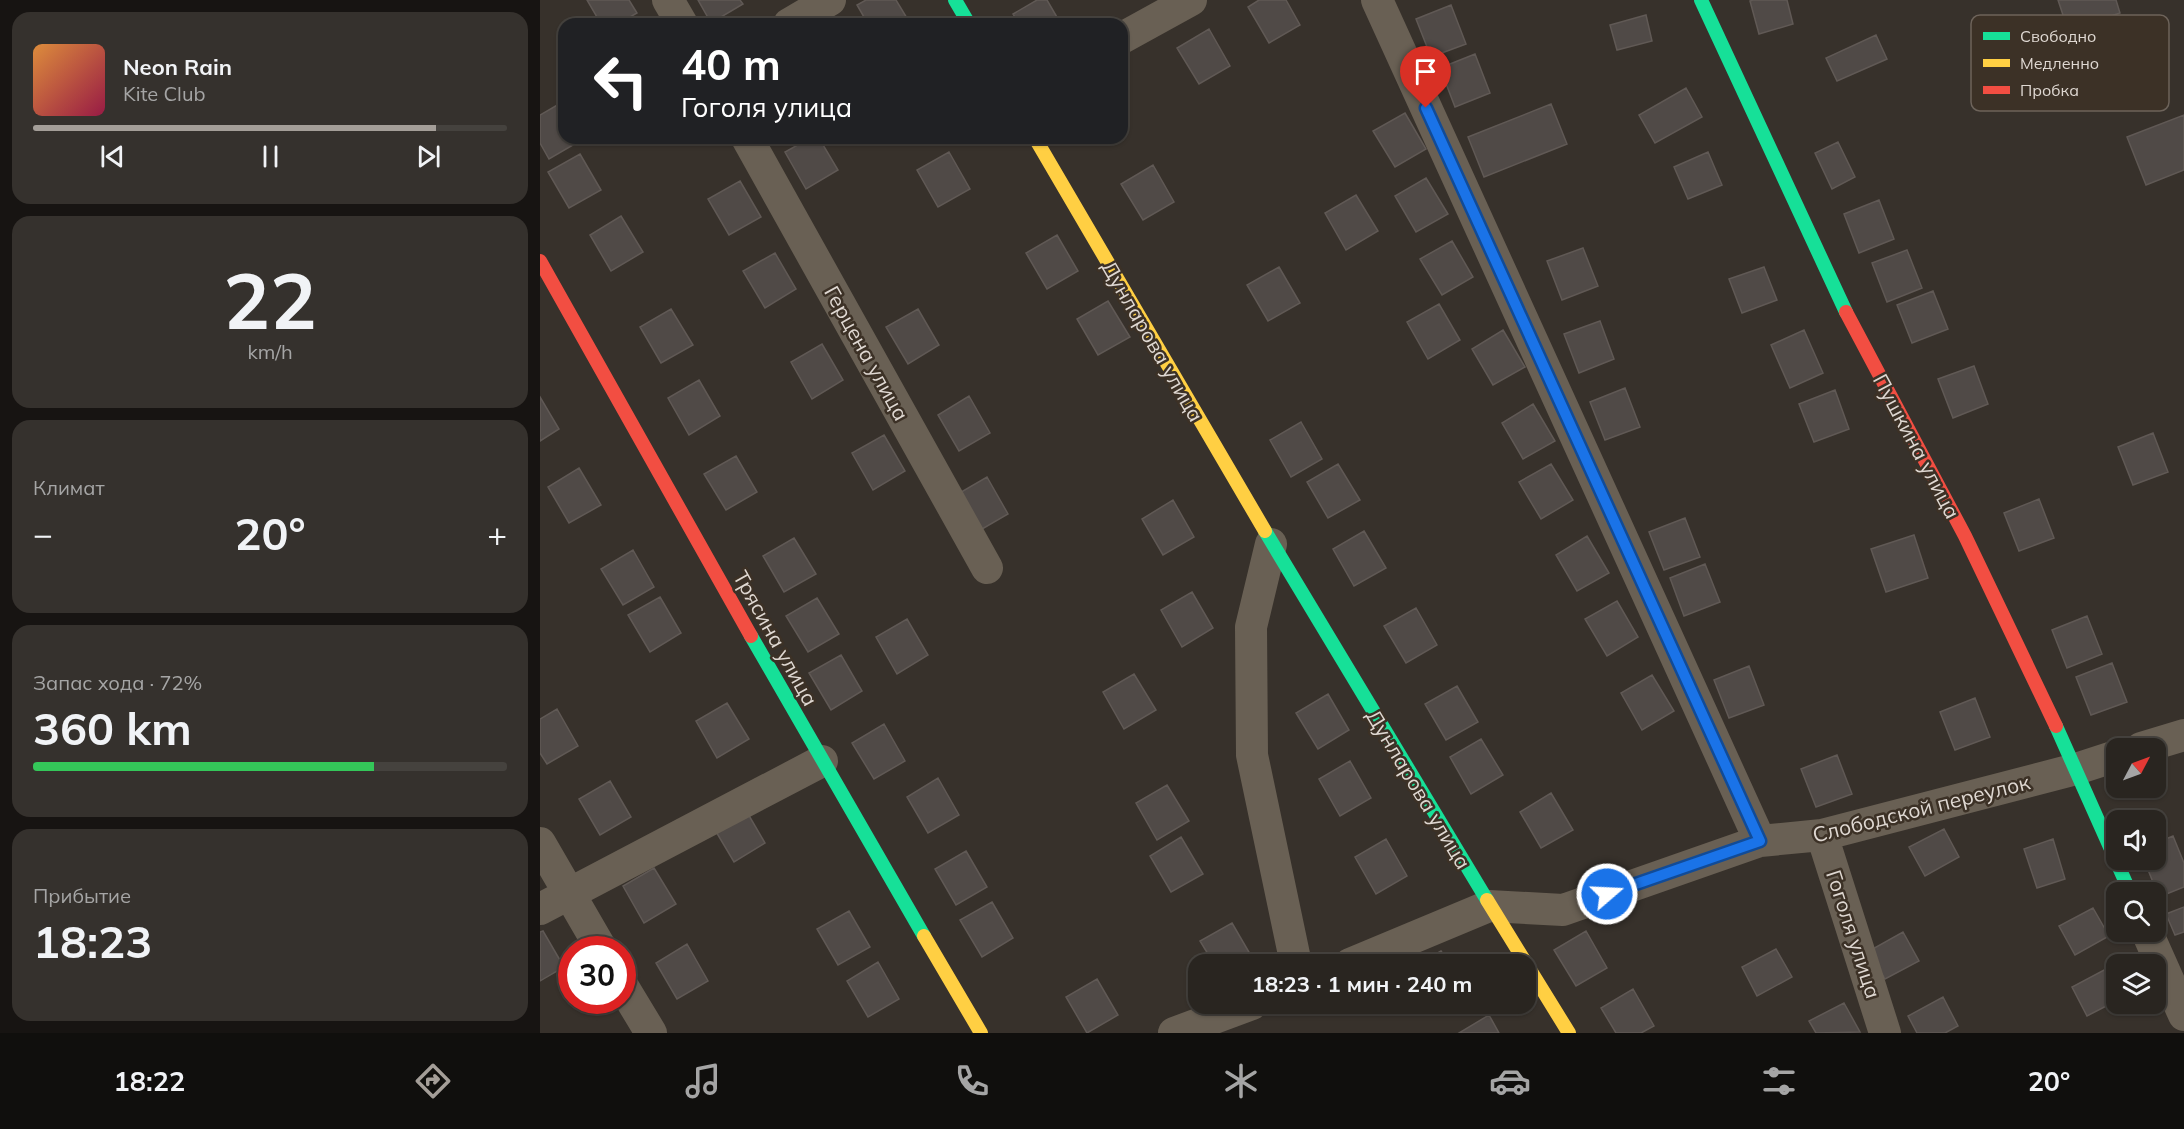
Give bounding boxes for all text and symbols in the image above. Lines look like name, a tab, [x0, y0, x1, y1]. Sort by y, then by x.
legend	[1971, 15, 2169, 111]
text: Свободно	[2020, 26, 2096, 46]
text: 40 m	[681, 38, 781, 91]
icon: left	[582, 42, 660, 120]
pin	[1400, 46, 1451, 108]
text: Neon Rain	[123, 53, 232, 81]
text: Медленно	[2020, 53, 2099, 73]
icon: arrive	[1409, 55, 1442, 88]
text: Пробка	[2020, 80, 2079, 100]
text: Kite Club	[123, 81, 205, 106]
text: Гоголя улица	[681, 90, 852, 124]
icon: previous	[96, 140, 129, 173]
icon: pause	[254, 140, 287, 173]
icon: next	[412, 140, 445, 173]
text: 22	[223, 251, 317, 349]
street label: Дунларова улица	[1096, 256, 1210, 426]
street label: Герцена улица	[819, 281, 915, 425]
text: km/h	[247, 339, 293, 364]
street label: Пушкина улица	[1868, 369, 1966, 523]
text: Климат	[33, 475, 105, 500]
text: 20°	[234, 505, 306, 561]
text: −	[33, 513, 53, 554]
text: +	[487, 513, 507, 554]
street label: Трясина улица	[728, 566, 824, 710]
text: Запас хода · 72%	[33, 670, 202, 695]
text: 360 km	[33, 700, 192, 756]
street label: Дунларова улица	[1361, 704, 1477, 874]
north arrow	[2106, 738, 2166, 798]
map controls	[2106, 738, 2166, 1014]
street label: Слободской переулок	[1810, 768, 2033, 848]
button: sound	[2106, 810, 2166, 870]
position arrow	[1575, 862, 1639, 926]
street label: Гоголя улица	[1821, 867, 1887, 1001]
button: search	[2106, 882, 2166, 942]
text: Прибытие	[33, 883, 131, 908]
text: 18:23	[33, 913, 152, 969]
speed limit sign: 30	[558, 936, 636, 1014]
button: layers	[2106, 954, 2166, 1014]
text: 18:23 · 1 мин · 240 m	[1252, 970, 1472, 998]
icon: directions	[412, 1060, 454, 1102]
icon: music	[682, 1060, 724, 1102]
icon: phone	[951, 1060, 993, 1102]
icon: climate	[1220, 1060, 1262, 1102]
icon: car	[1489, 1060, 1531, 1102]
icon: filters	[1758, 1060, 1800, 1102]
text: 18:22	[114, 1064, 185, 1098]
text: 20°	[2028, 1064, 2070, 1098]

